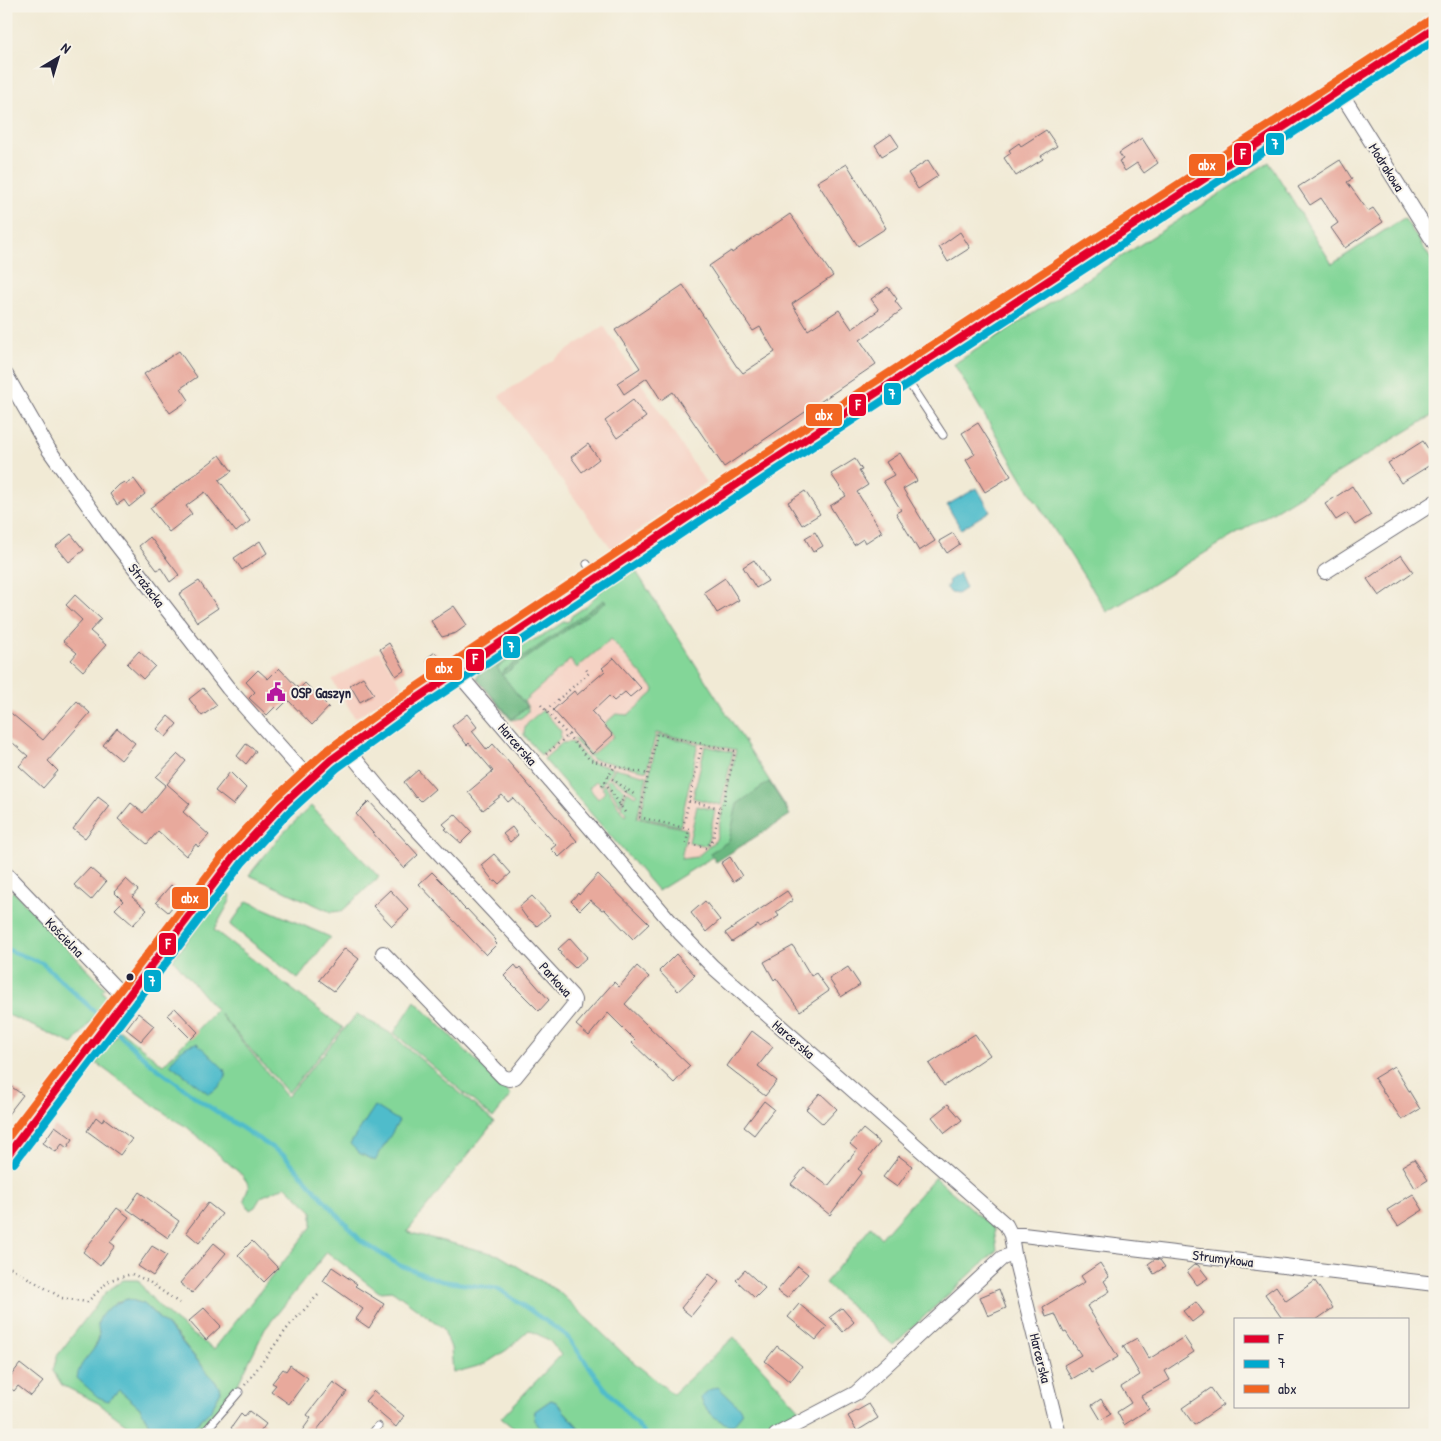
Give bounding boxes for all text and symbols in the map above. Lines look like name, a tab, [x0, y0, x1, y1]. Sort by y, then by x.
north arrow	[32, 32, 82, 82]
text: N	[58, 38, 76, 57]
line badge: 7	[1265, 132, 1285, 156]
text: 7	[1271, 134, 1279, 153]
street label: Modrakowa	[1365, 139, 1410, 195]
line badge: F	[1233, 142, 1252, 166]
text: F	[1239, 144, 1246, 163]
line badge: abx	[1188, 153, 1226, 177]
text: abx	[1198, 155, 1216, 174]
line badge: 7	[883, 382, 902, 406]
text: 7	[888, 384, 896, 403]
line badge: F	[848, 393, 867, 417]
text: F	[854, 395, 861, 414]
line badge: abx	[805, 403, 843, 427]
text: abx	[815, 405, 833, 424]
street label: Strażacka	[124, 559, 170, 611]
line badge: 7	[502, 635, 521, 659]
text: 7	[507, 637, 515, 656]
line badge: F	[465, 648, 485, 672]
text: F	[471, 649, 478, 668]
line badge: abx	[425, 657, 463, 681]
text: abx	[435, 658, 453, 677]
public building icon: OSP Gaszyn	[265, 681, 287, 703]
place label: OSP Gaszyn	[291, 683, 351, 704]
street label: Harcerska	[494, 719, 542, 770]
line badge: abx	[171, 886, 209, 910]
text: abx	[181, 888, 199, 907]
street label: Kościelna	[41, 913, 89, 961]
line badge: F	[158, 932, 177, 956]
text: F	[164, 934, 171, 953]
street label: Parkowa	[535, 957, 577, 1001]
line badge: 7	[143, 969, 162, 993]
text: 7	[148, 971, 156, 990]
unlabelled marker	[125, 972, 135, 982]
street label: Harcerska	[769, 1015, 820, 1063]
street label: Strumykowa	[1191, 1245, 1255, 1272]
legend	[1234, 1318, 1408, 1408]
text: F	[1277, 1328, 1284, 1349]
street label: Harcerska	[1026, 1331, 1056, 1385]
text: 7	[1278, 1352, 1285, 1373]
text: abx	[1278, 1378, 1297, 1399]

